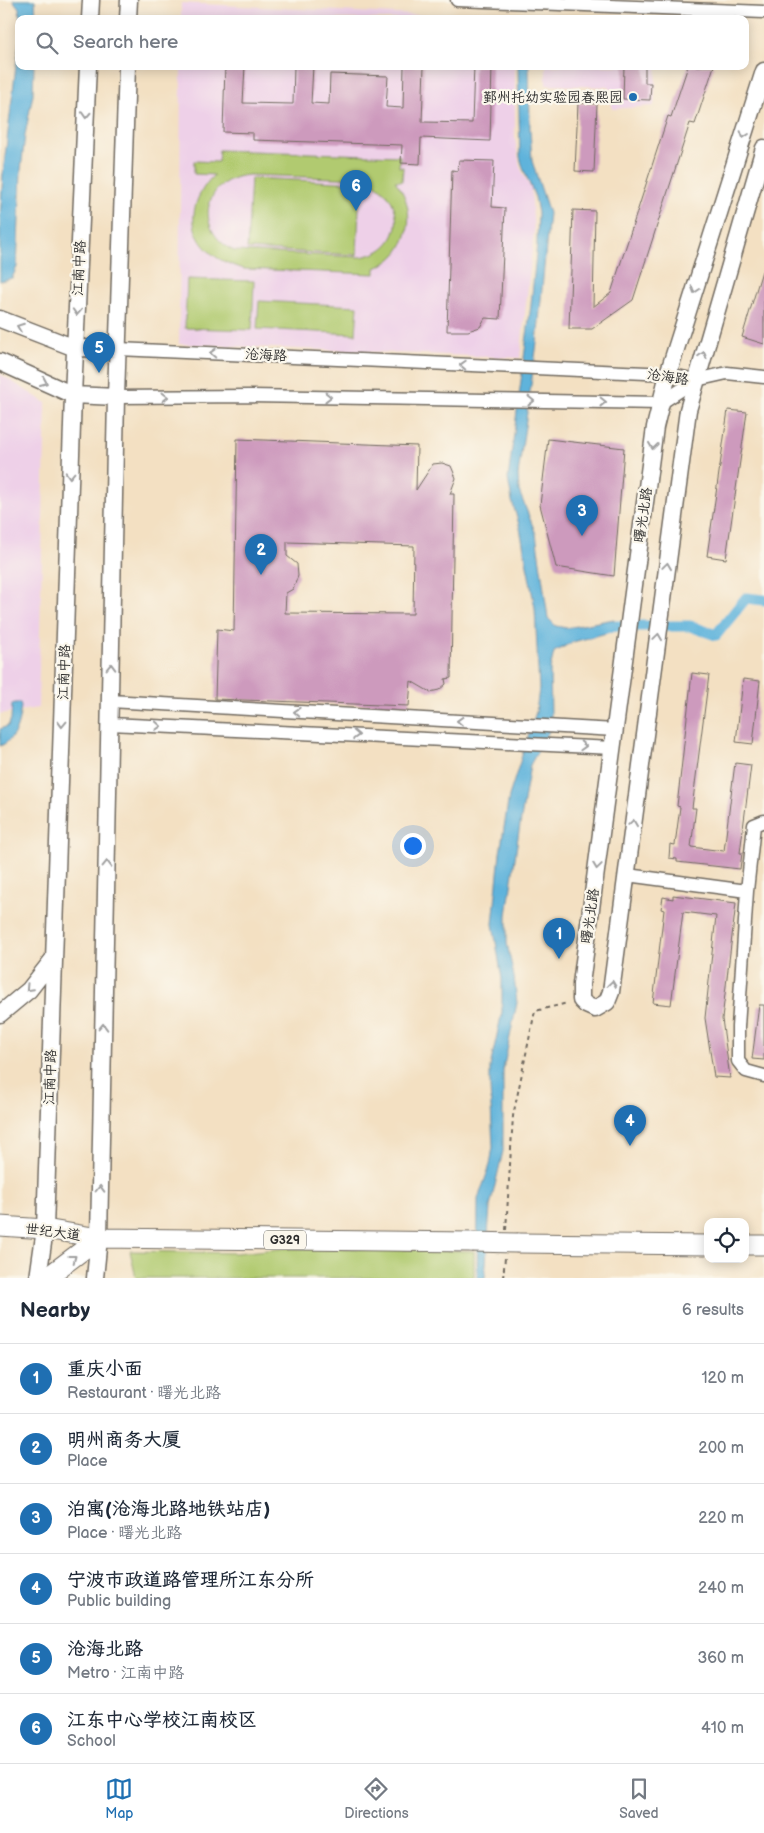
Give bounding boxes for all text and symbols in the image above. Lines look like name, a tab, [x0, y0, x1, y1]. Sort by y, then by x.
search box	[15, 15, 749, 70]
icon: search	[33, 29, 61, 57]
text: Search here	[73, 31, 178, 54]
place label: 鄞州托幼实验园春熙园	[483, 89, 623, 106]
marker: 鄞州托幼实验园春熙园	[627, 91, 639, 103]
one-way arrow	[80, 111, 91, 119]
one-way arrow	[740, 130, 750, 138]
pin: 6	[340, 170, 372, 211]
street label: 江南中路	[69, 240, 89, 296]
one-way arrow	[691, 285, 701, 293]
one-way arrow	[71, 309, 82, 317]
one-way arrow	[17, 323, 25, 333]
pin: 5	[83, 332, 115, 373]
street label: 沧海路	[245, 345, 287, 365]
one-way arrow	[209, 348, 216, 358]
one-way arrow	[698, 351, 708, 359]
one-way arrow	[459, 359, 467, 370]
street label: 沧海路	[646, 366, 690, 388]
one-way arrow	[39, 375, 48, 386]
one-way arrow	[162, 392, 169, 402]
one-way arrow	[324, 392, 332, 402]
one-way arrow	[528, 396, 536, 406]
one-way arrow	[600, 397, 607, 407]
one-way arrow	[648, 442, 658, 450]
one-way arrow	[65, 471, 76, 479]
street label: 曙光北路	[631, 486, 655, 544]
pin: 3	[566, 495, 598, 536]
pin: 2	[245, 534, 277, 575]
one-way arrow	[661, 562, 672, 570]
one-way arrow	[652, 633, 663, 641]
street label: 江南中路	[55, 644, 73, 700]
one-way arrow	[106, 663, 116, 670]
one-way arrow	[293, 706, 301, 717]
one-way arrow	[455, 715, 463, 726]
one-way arrow	[57, 721, 67, 729]
one-way arrow	[155, 721, 163, 731]
one-way arrow	[352, 730, 360, 741]
one-way arrow	[579, 741, 587, 752]
one-way arrow	[627, 819, 638, 827]
your location	[400, 833, 426, 859]
one-way arrow	[101, 860, 112, 868]
one-way arrow	[592, 863, 603, 871]
street label: 曙光北路	[578, 887, 602, 945]
pin: 1	[543, 918, 575, 959]
one-way arrow	[606, 980, 617, 988]
one-way arrow	[26, 983, 35, 992]
one-way arrow	[98, 1022, 108, 1030]
street label: 江南中路	[41, 1049, 59, 1105]
pin: 4	[614, 1105, 646, 1146]
one-way arrow	[95, 1185, 105, 1192]
map controls	[704, 1218, 749, 1263]
button: locate	[704, 1218, 749, 1263]
street label: 世纪大道	[24, 1220, 82, 1244]
road number: G329	[264, 1230, 306, 1250]
one-way arrow	[67, 1255, 76, 1264]
text: Nearby	[20, 1298, 90, 1323]
text: 6 results	[682, 1301, 744, 1320]
text: 重庆小面	[67, 1358, 143, 1381]
text: 1	[33, 1369, 39, 1388]
text: 120 m	[701, 1369, 744, 1388]
text: Restaurant · 曙光北路	[67, 1384, 221, 1403]
text: 明州商务大厦	[67, 1429, 181, 1452]
text: 2	[31, 1439, 41, 1458]
text: 200 m	[698, 1439, 744, 1458]
text: Place	[67, 1452, 108, 1471]
text: 泊寓(沧海北路地铁站店)	[67, 1498, 270, 1521]
text: 3	[31, 1509, 41, 1528]
text: 220 m	[698, 1509, 744, 1528]
text: Place · 曙光北路	[67, 1524, 182, 1543]
text: 宁波市政道路管理所江东分所	[67, 1569, 314, 1592]
text: 4	[31, 1579, 41, 1598]
text: 240 m	[698, 1579, 744, 1598]
text: Public building	[67, 1592, 171, 1611]
text: 沧海北路	[67, 1638, 143, 1661]
text: 5	[31, 1649, 41, 1668]
text: 360 m	[697, 1649, 744, 1668]
text: Metro · 江南中路	[67, 1664, 184, 1683]
text: 江东中心学校江南校区	[67, 1709, 257, 1732]
text: 6	[31, 1719, 41, 1738]
text: 410 m	[701, 1719, 744, 1738]
text: School	[67, 1732, 116, 1751]
tab: Map	[105, 1775, 134, 1822]
tab: Directions	[344, 1775, 409, 1822]
tab: Saved	[619, 1775, 659, 1822]

